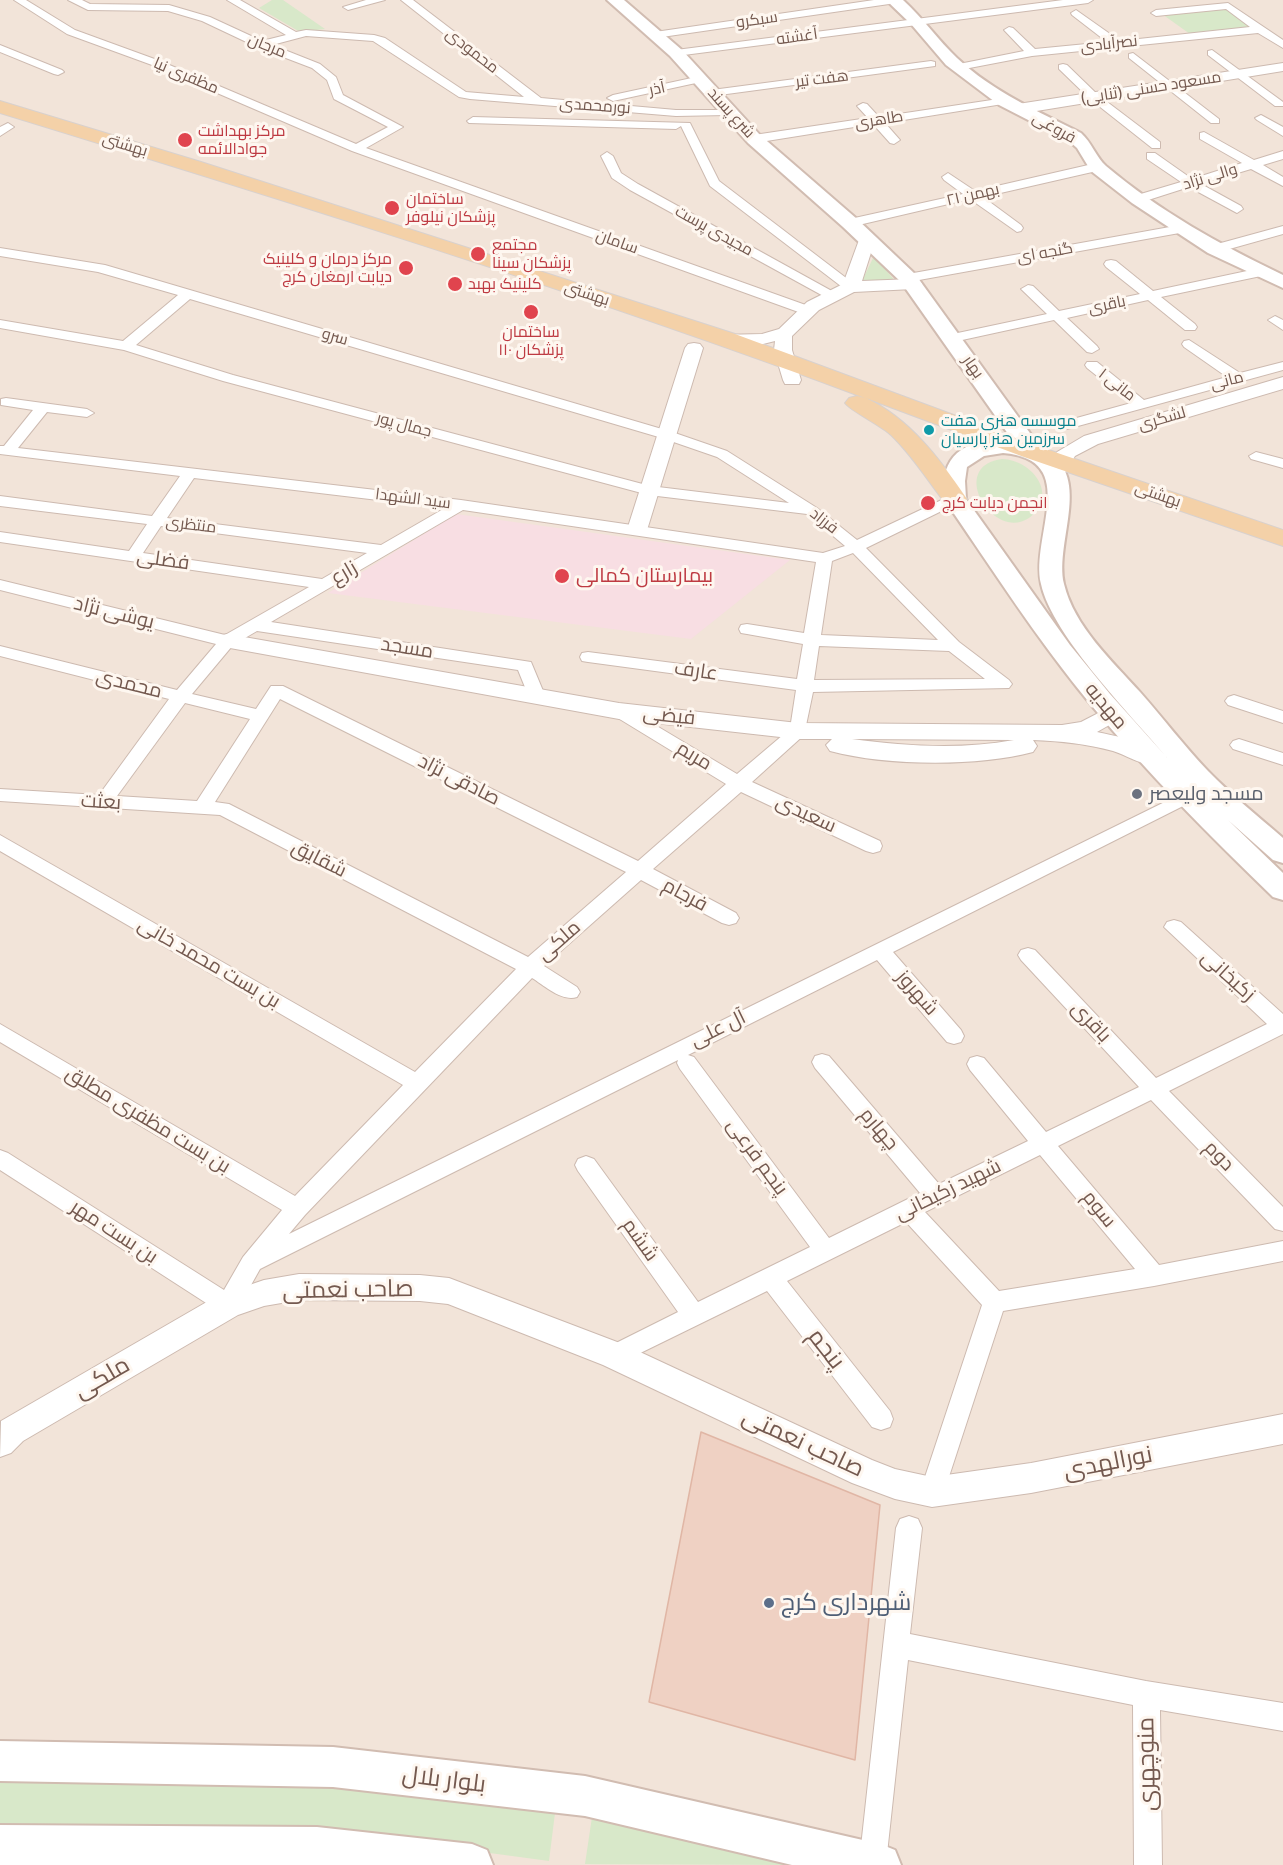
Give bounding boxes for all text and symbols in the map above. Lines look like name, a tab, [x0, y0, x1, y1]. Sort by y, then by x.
street label: سبکرو	[735, 8, 779, 32]
street label: محمودی	[442, 24, 502, 78]
street label: آغشته	[775, 25, 819, 49]
street label: مرجان	[245, 30, 289, 62]
street label: نصرآبادی	[1079, 31, 1139, 57]
street label: مظفری نیا	[151, 54, 221, 98]
street label: هفت تیر	[794, 66, 850, 92]
street label: مسعود حسنی (ثنایی)	[1079, 67, 1223, 109]
street label: آذر	[647, 78, 667, 100]
street label: شرع پسند	[703, 84, 759, 142]
street label: نورمحمدی	[559, 94, 631, 118]
street label: طاهری	[854, 107, 904, 133]
street label: فروغی	[1029, 108, 1079, 148]
place label: مرکز بهداشت جوادالائمه	[198, 121, 285, 159]
street label: بهشتى	[100, 129, 150, 161]
marker: مرکز بهداشت جوادالائمه	[176, 131, 194, 149]
street label: والی نژاد	[1180, 160, 1240, 194]
street label: ۲۱ بهمن	[945, 180, 1001, 210]
place label: ساختمان پزشکان نیلوفر	[406, 189, 495, 227]
marker: ساختمان پزشکان نیلوفر	[383, 199, 401, 217]
street label: مجیدی پرست	[672, 202, 756, 260]
street label: سامان	[593, 226, 641, 258]
place label: مجتمع پزشکان سینا	[492, 235, 571, 273]
street label: گنجه ای	[1015, 239, 1075, 267]
marker: مجتمع پزشکان سینا	[469, 245, 487, 263]
place label: مرکز درمان و کلینیک دیابت ارمغان کرج	[263, 249, 392, 287]
marker: مرکز درمان و کلینیک دیابت ارمغان کرج	[397, 259, 415, 277]
place label: کلینیک بهبد	[468, 274, 542, 294]
marker: کلینیک بهبد	[446, 275, 464, 293]
street label: بهشتى	[562, 278, 612, 310]
street label: باقری	[1086, 292, 1128, 318]
marker: ساختمان پزشکان ۱۱۰	[522, 303, 540, 321]
place label: ساختمان پزشکان ۱۱۰	[498, 322, 564, 360]
street label: سرو	[320, 324, 350, 350]
street label: بهار	[958, 352, 988, 382]
street label: مانی ۱	[1095, 365, 1139, 405]
street label: مانی	[1208, 367, 1246, 395]
street label: لشگری	[1136, 403, 1188, 435]
street label: جمال پور	[374, 408, 434, 442]
place label: موسسه هنری هفت سرزمین هنر پارسیان	[941, 411, 1077, 449]
marker: موسسه هنری هفت سرزمین هنر پارسیان	[922, 423, 936, 437]
street label: بهشتی	[1132, 478, 1184, 512]
street label: سید الشهدا	[374, 485, 452, 513]
place label: انجمن دیابت کرج	[942, 493, 1048, 513]
marker: انجمن دیابت کرج	[919, 494, 937, 512]
street label: فرزاد	[806, 504, 842, 538]
street label: منتظری	[165, 512, 217, 538]
street label: فضلی	[135, 544, 191, 576]
street label: زارع	[326, 556, 362, 590]
place label: بیمارستان کمالی	[576, 564, 713, 588]
marker: بیمارستان کمالی	[553, 567, 571, 585]
street label: یوشی نژاد	[71, 591, 157, 635]
street label: مسجد	[379, 632, 435, 664]
street label: عارف	[673, 656, 719, 686]
street label: محمدی	[94, 664, 164, 704]
street label: مهدیه	[1080, 678, 1132, 734]
street label: فیضی	[642, 701, 696, 731]
street label: مریم	[672, 736, 716, 776]
street label: صادقی نژاد	[414, 749, 504, 811]
place label: مسجد ولیعصر	[1149, 782, 1264, 806]
marker: مسجد ولیعصر	[1130, 787, 1144, 801]
street label: بعثت	[80, 789, 122, 815]
street label: سعیدی	[772, 790, 840, 838]
street label: شقایق	[288, 835, 350, 883]
street label: فرجام	[658, 873, 712, 917]
street label: بن بست محمد خانی	[133, 912, 285, 1014]
street label: ملکی	[532, 916, 586, 966]
street label: زکیخانی	[1196, 945, 1260, 1007]
street label: شهروز	[891, 966, 943, 1020]
street label: باقری	[1066, 997, 1116, 1047]
street label: آل علی	[686, 1005, 750, 1053]
street label: بن بست مظفری مطلق	[61, 1061, 235, 1179]
street label: چهارم	[854, 1103, 904, 1155]
street label: پنجم فرعی	[721, 1114, 793, 1200]
street label: دوم	[1199, 1136, 1239, 1176]
street label: شهید زکیخانی	[891, 1154, 1005, 1226]
street label: سوم	[1077, 1186, 1121, 1232]
street label: بن بست مهر	[66, 1195, 162, 1269]
street label: ششم	[617, 1214, 663, 1266]
street label: صاحب نعمتی	[282, 1274, 414, 1306]
street label: پنجم	[801, 1323, 851, 1375]
street label: ملکی	[69, 1351, 135, 1405]
street label: صاحب نعمتی	[737, 1402, 869, 1484]
street label: نورالهدی	[1061, 1440, 1155, 1486]
place label: شهرداری کرج	[781, 1589, 911, 1617]
marker: شهرداری کرج	[762, 1596, 776, 1610]
street label: منوچهری	[1132, 1717, 1162, 1811]
street label: بلوار بلال	[400, 1761, 488, 1799]

